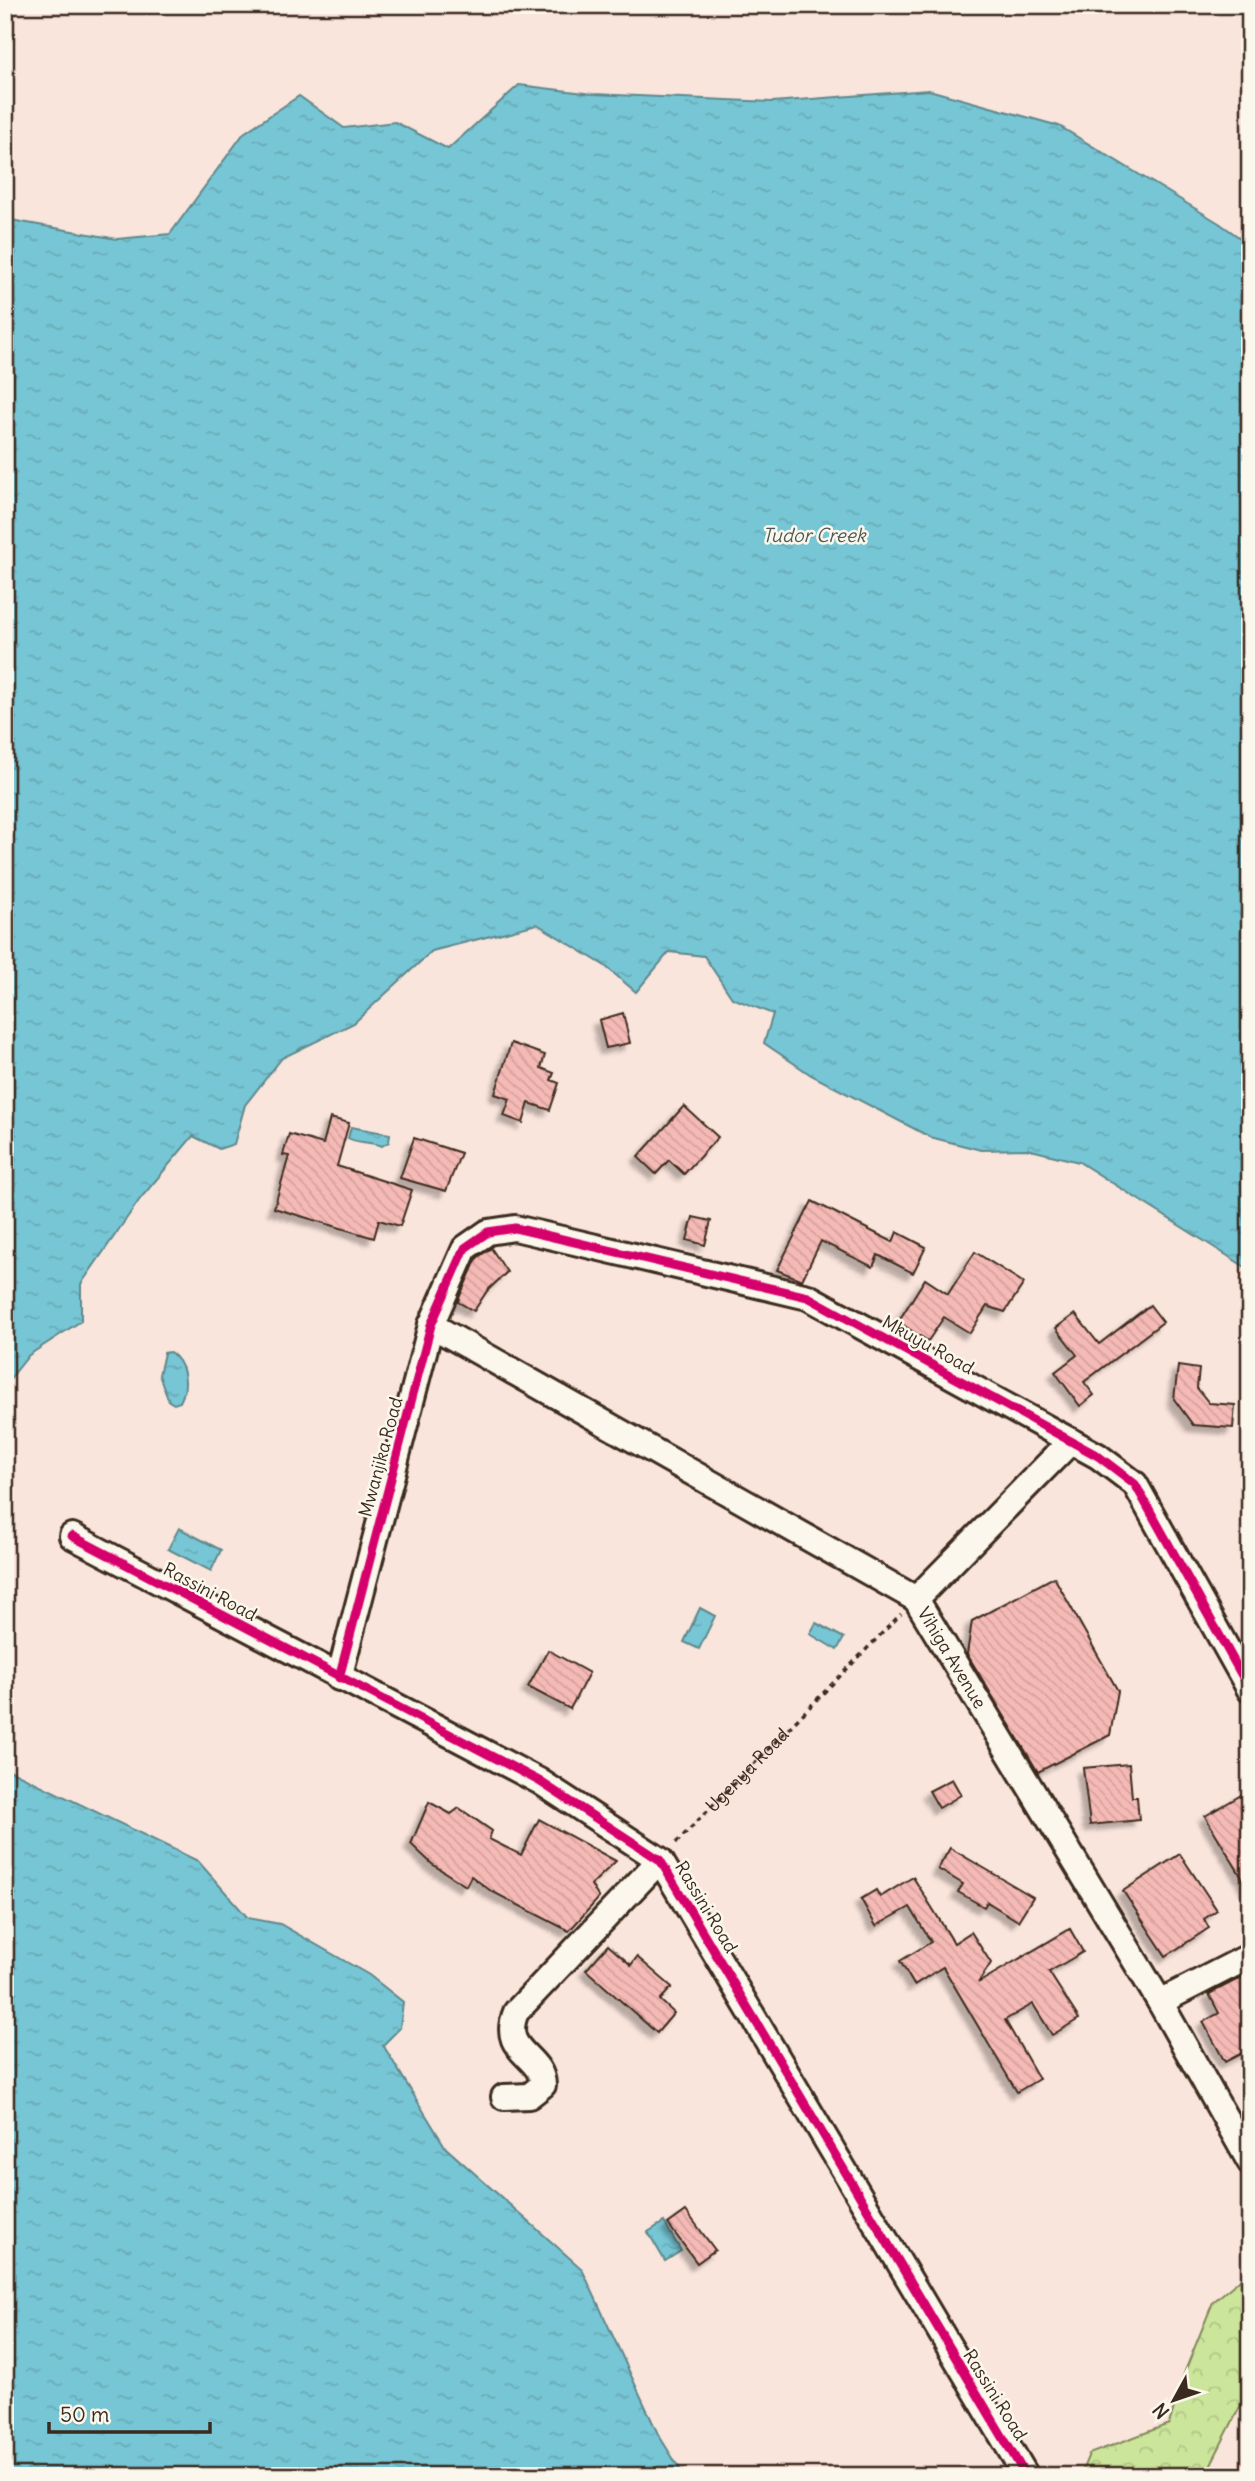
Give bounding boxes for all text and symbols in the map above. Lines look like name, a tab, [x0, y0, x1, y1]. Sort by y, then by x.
water label: Tudor Creek	[762, 523, 867, 547]
street label: Mkuyu Road	[878, 1310, 979, 1379]
street label: Mwanjika Road	[353, 1394, 408, 1519]
street label: Rassini Road	[159, 1557, 261, 1626]
street label: Vihiga Avenue	[913, 1603, 992, 1713]
street label: Ugenya Road	[701, 1723, 794, 1817]
street label: Rassini Road	[670, 1857, 743, 1957]
street label: Rassini Road	[958, 2345, 1033, 2445]
north arrow	[1140, 2366, 1210, 2436]
scale bar	[49, 2390, 210, 2434]
text: N	[1148, 2398, 1174, 2424]
text: 50 m	[60, 2401, 109, 2428]

